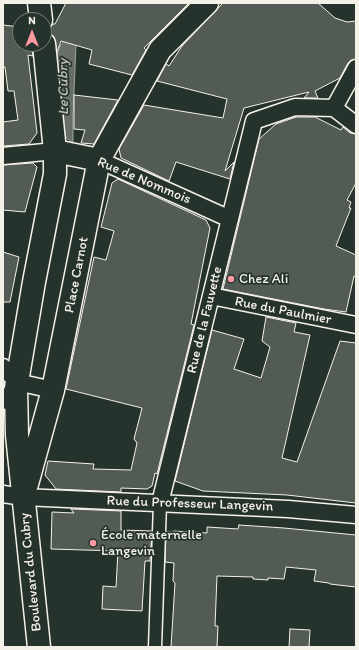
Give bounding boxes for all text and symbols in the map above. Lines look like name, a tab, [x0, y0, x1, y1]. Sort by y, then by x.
north arrow	[12, 12, 52, 52]
text: N	[28, 14, 36, 27]
water label: Le Cubry	[55, 59, 73, 115]
street label: Rue de Nommois	[95, 154, 193, 208]
street label: Place Carnot	[61, 236, 93, 314]
street label: Rue de la Fauvette	[184, 265, 226, 375]
place label: Chez Ali	[239, 271, 288, 287]
marker: Chez Ali	[226, 274, 236, 284]
street label: Rue du Paulmier	[233, 293, 333, 329]
street label: Rue du Professeur Langevin	[106, 493, 274, 515]
street label: Boulevard du Cubry	[16, 512, 46, 632]
place label: École maternelle Langevin	[101, 527, 202, 560]
marker: École maternelle Langevin	[88, 538, 98, 548]

